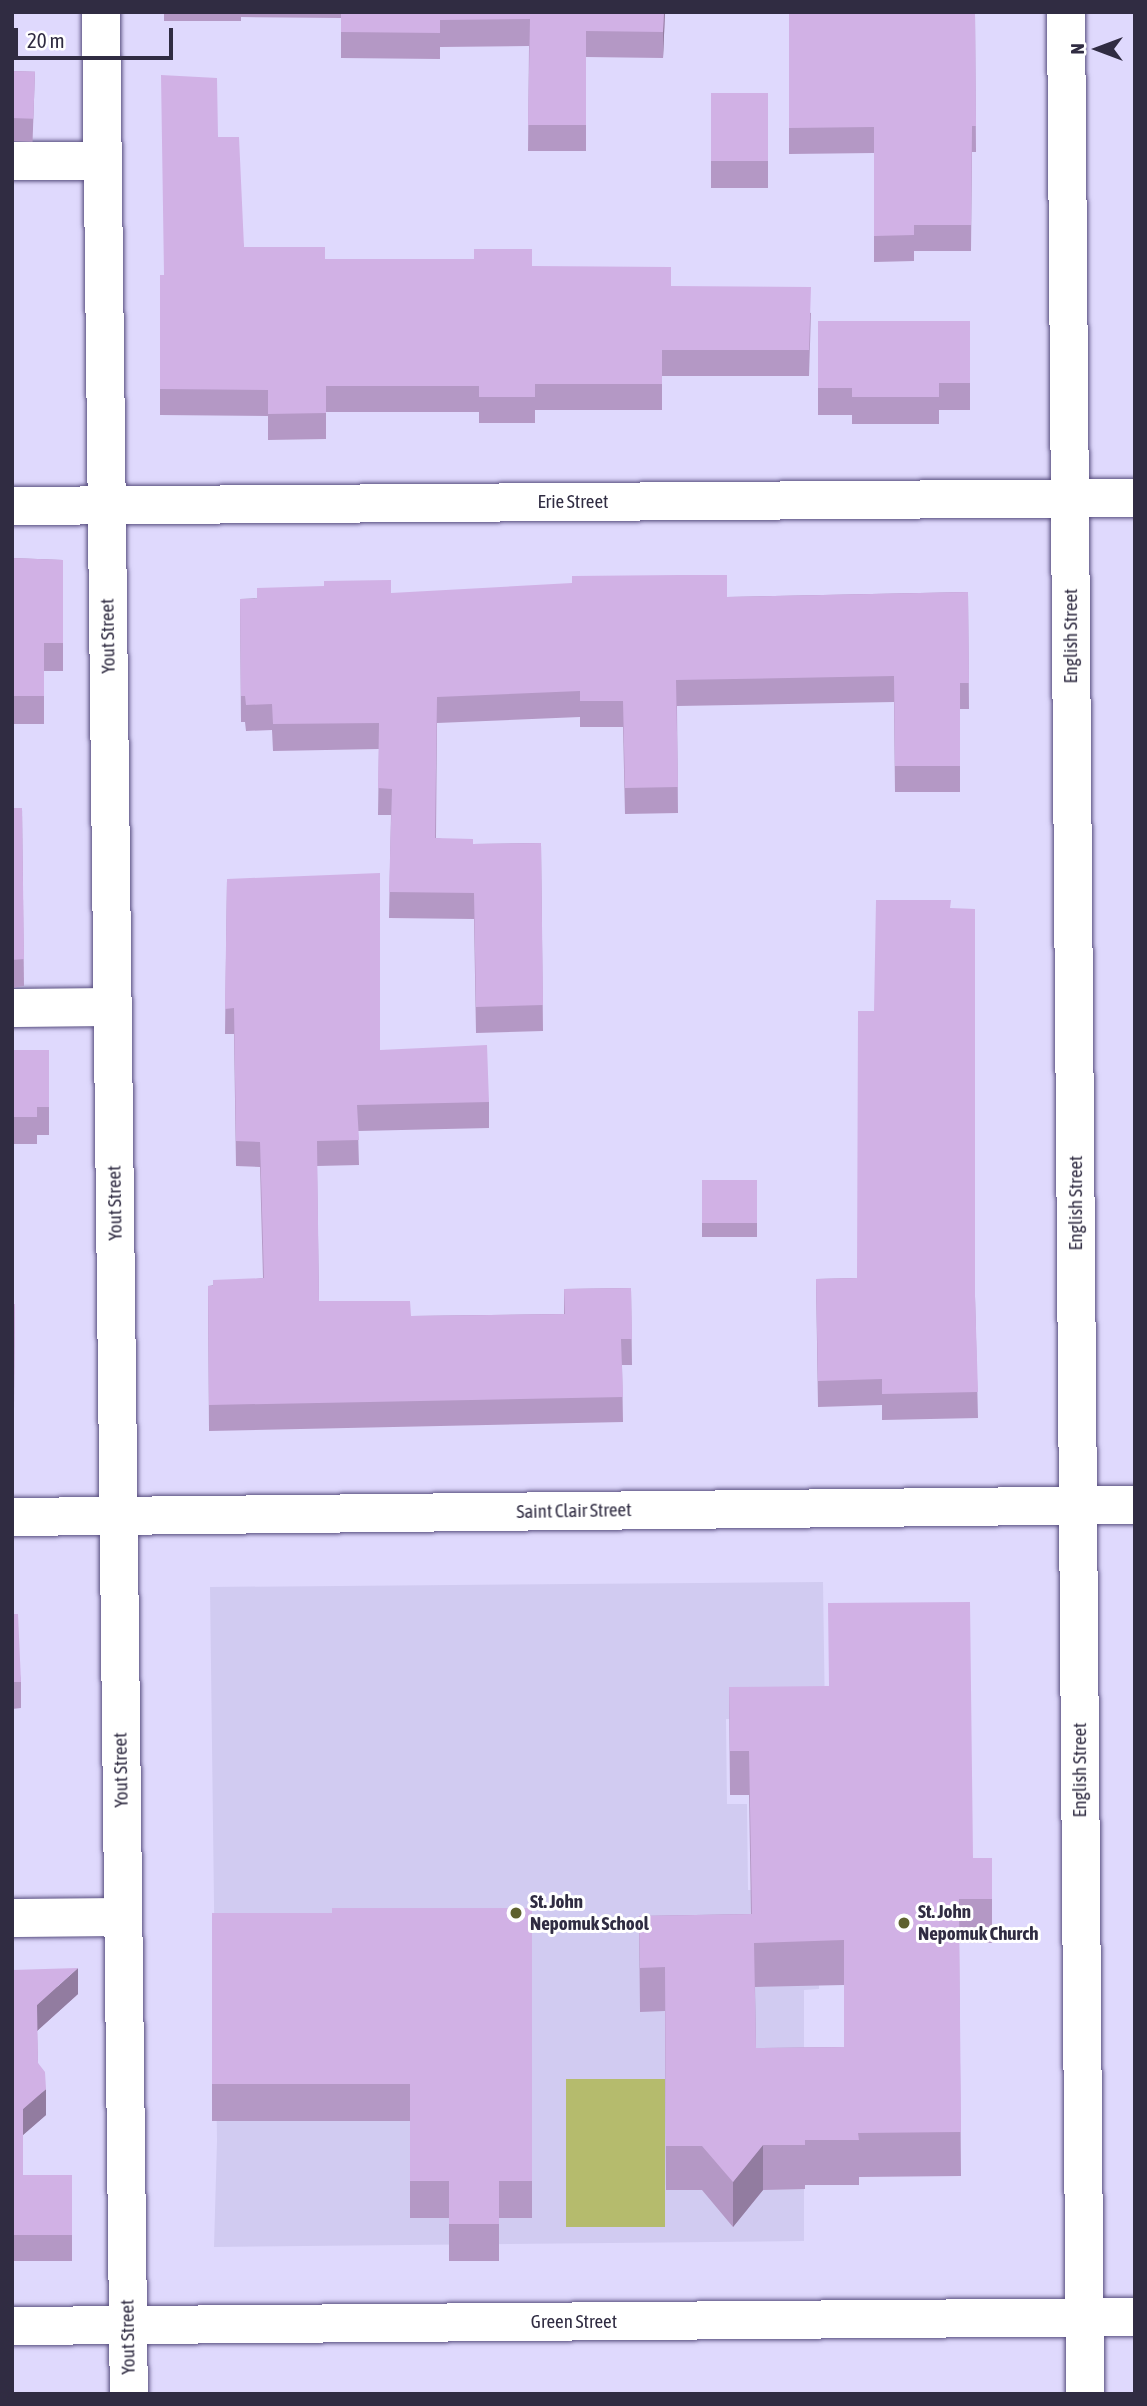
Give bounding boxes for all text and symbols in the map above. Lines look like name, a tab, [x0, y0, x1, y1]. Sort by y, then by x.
scale bar	[18, 14, 177, 58]
north arrow	[1063, 14, 1133, 84]
text: 20 m	[27, 28, 65, 52]
text: N	[1066, 43, 1088, 55]
street label: Erie Street	[538, 491, 608, 513]
street label: English Street	[1060, 588, 1082, 684]
street label: Yout Street	[96, 598, 120, 674]
street label: English Street	[1065, 1155, 1087, 1251]
street label: Yout Street	[103, 1165, 127, 1241]
street label: Saint Clair Street	[516, 1499, 632, 1523]
street label: English Street	[1069, 1722, 1091, 1818]
street label: Yout Street	[109, 1732, 133, 1808]
place label: St. John Nepomuk School	[530, 1891, 649, 1935]
place label: St. John Nepomuk Church	[918, 1901, 1038, 1945]
marker: St. John Nepomuk School	[508, 1905, 524, 1921]
marker: St. John Nepomuk Church	[896, 1915, 912, 1931]
street label: Yout Street	[116, 2299, 140, 2375]
street label: Green Street	[531, 2311, 617, 2333]

